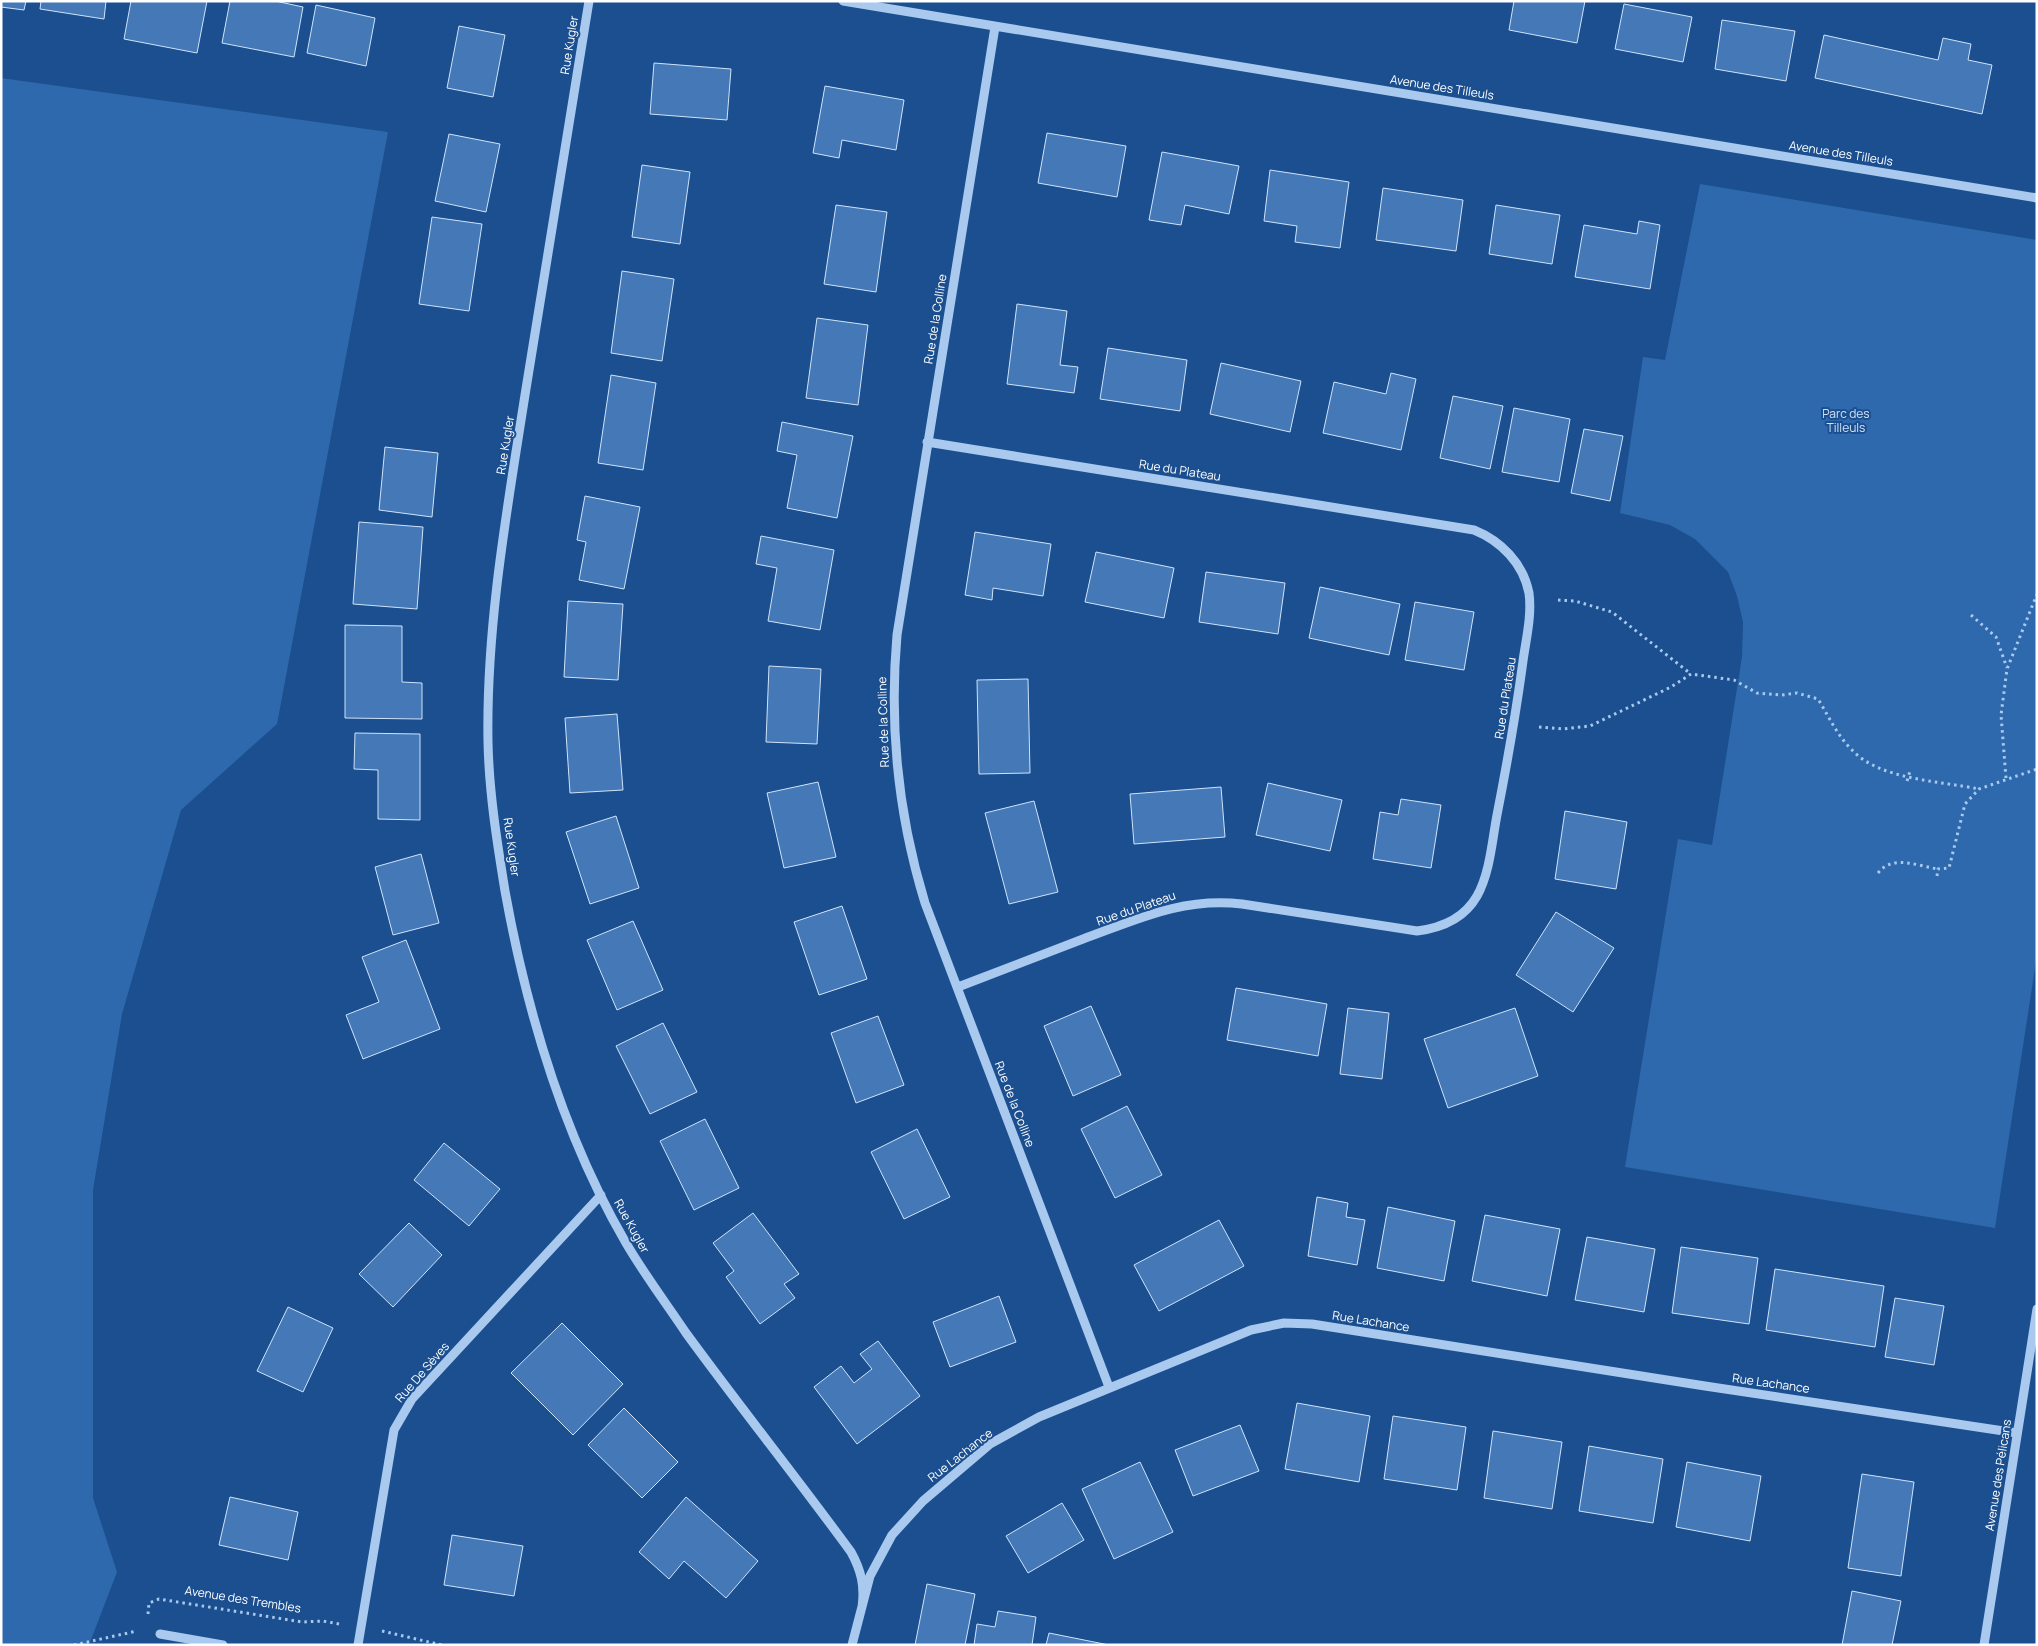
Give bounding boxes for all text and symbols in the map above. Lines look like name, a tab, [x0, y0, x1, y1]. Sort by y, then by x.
street label: Rue Kugler	[556, 14, 582, 76]
street label: Avenue des Tilleuls	[1389, 70, 1495, 104]
street label: Avenue des Tilleuls	[1788, 136, 1894, 170]
street label: Rue de la Colline	[920, 273, 950, 365]
park label: Parc des Tilleuls	[1822, 405, 1870, 436]
street label: Rue Kugler	[492, 414, 518, 476]
street label: Rue du Plateau	[1138, 455, 1222, 485]
street label: Rue du Plateau	[1490, 656, 1520, 740]
street label: Rue de la Colline	[873, 676, 893, 768]
street label: Rue Kugler	[499, 817, 525, 878]
street label: Rue du Plateau	[1094, 886, 1178, 930]
street label: Rue de la Colline	[991, 1059, 1039, 1149]
street label: Rue Kugler	[610, 1196, 654, 1257]
street label: Rue Lachance	[1331, 1307, 1411, 1335]
street label: Rue De Sèves	[391, 1338, 453, 1406]
street label: Rue Lachance	[1731, 1369, 1811, 1397]
street label: Avenue des Pélicans	[1981, 1418, 2015, 1532]
street label: Rue Lachance	[924, 1424, 996, 1486]
street label: Avenue des Trembles	[184, 1581, 302, 1617]

